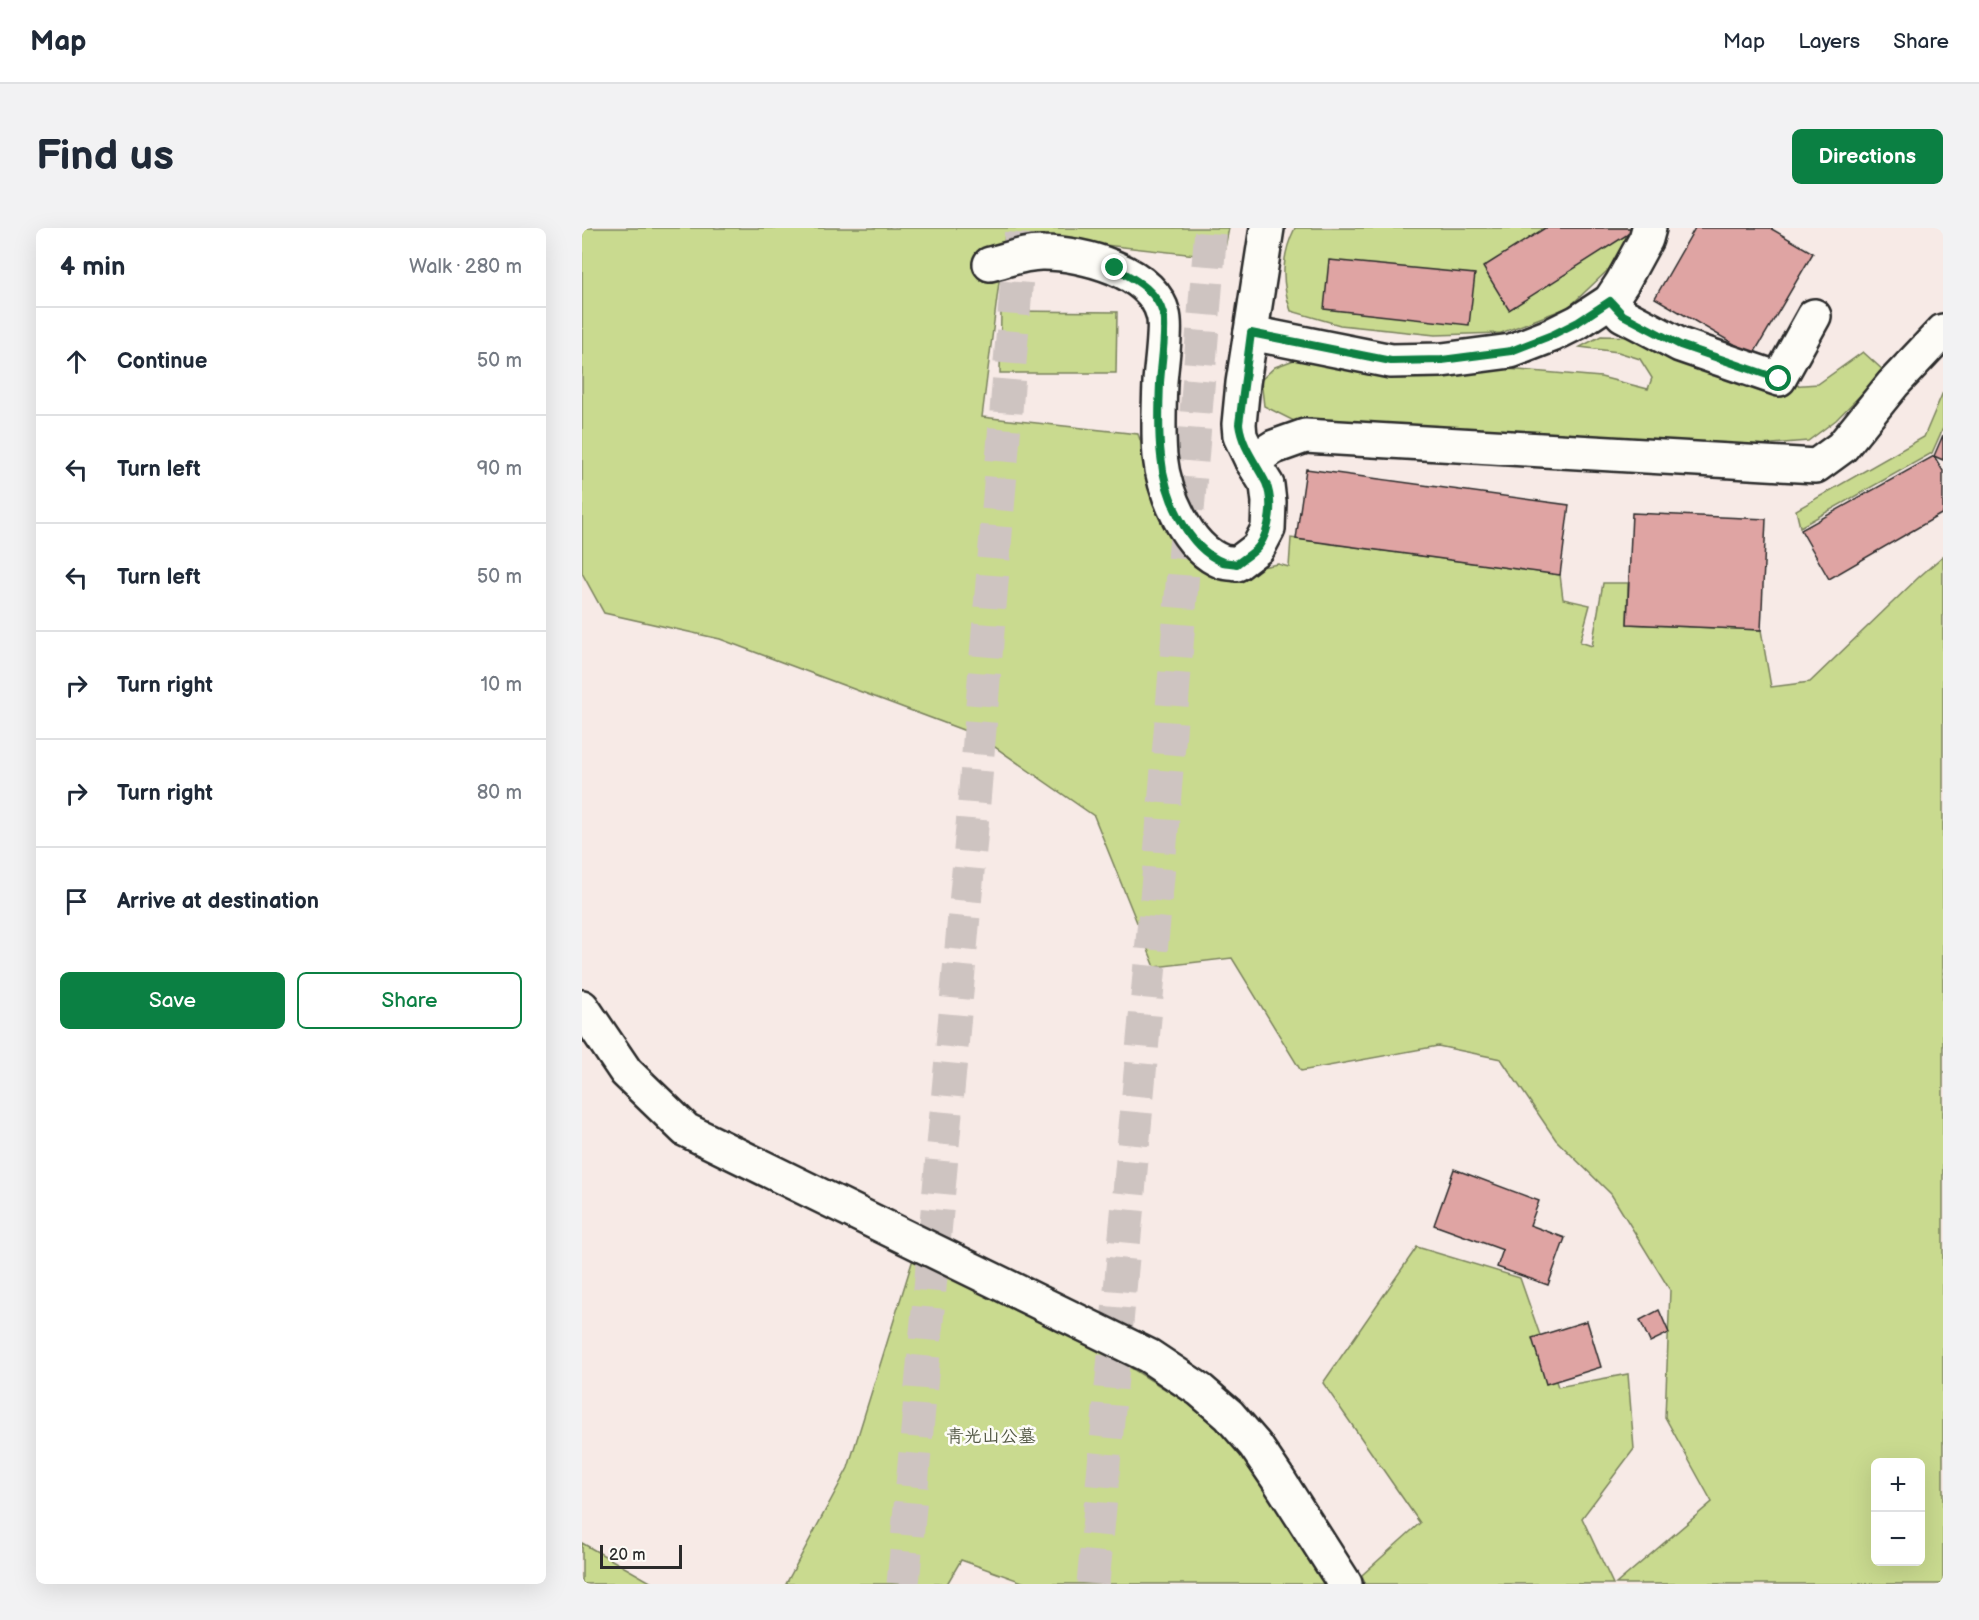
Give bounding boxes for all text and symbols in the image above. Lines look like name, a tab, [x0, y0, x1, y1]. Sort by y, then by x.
text: Map	[30, 25, 86, 58]
text: Map	[1723, 29, 1765, 54]
text: Layers	[1798, 29, 1860, 54]
text: Share	[1893, 29, 1949, 54]
button: Directions	[1792, 129, 1943, 184]
text: Find us	[36, 131, 174, 182]
text: 4 min	[60, 252, 125, 283]
route end	[1101, 254, 1127, 280]
text: Walk · 280 m	[409, 255, 522, 279]
icon: ahead	[60, 345, 93, 378]
text: Continue	[117, 348, 207, 375]
text: 50 m	[477, 349, 522, 373]
route start	[1765, 365, 1791, 391]
icon: left	[60, 453, 93, 486]
text: Turn left	[117, 456, 201, 483]
text: 90 m	[477, 457, 522, 481]
icon: left	[60, 561, 93, 594]
text: Turn left	[117, 564, 201, 591]
text: 50 m	[477, 565, 522, 589]
icon: right	[60, 669, 93, 702]
text: Turn right	[117, 672, 213, 699]
text: 10 m	[481, 673, 522, 697]
icon: right	[60, 777, 93, 810]
text: Turn right	[117, 780, 213, 807]
text: 80 m	[477, 781, 522, 805]
icon: arrive	[60, 885, 93, 918]
text: Arrive at destination	[117, 888, 319, 915]
button: Save	[60, 972, 285, 1029]
button: Share	[297, 972, 522, 1029]
park label: 青光山公墓	[946, 1426, 1036, 1447]
map controls	[1871, 1458, 1925, 1566]
button: +	[1871, 1458, 1925, 1512]
button: −	[1871, 1512, 1925, 1566]
scale bar	[600, 1542, 682, 1570]
text: 20 m	[609, 1546, 645, 1565]

